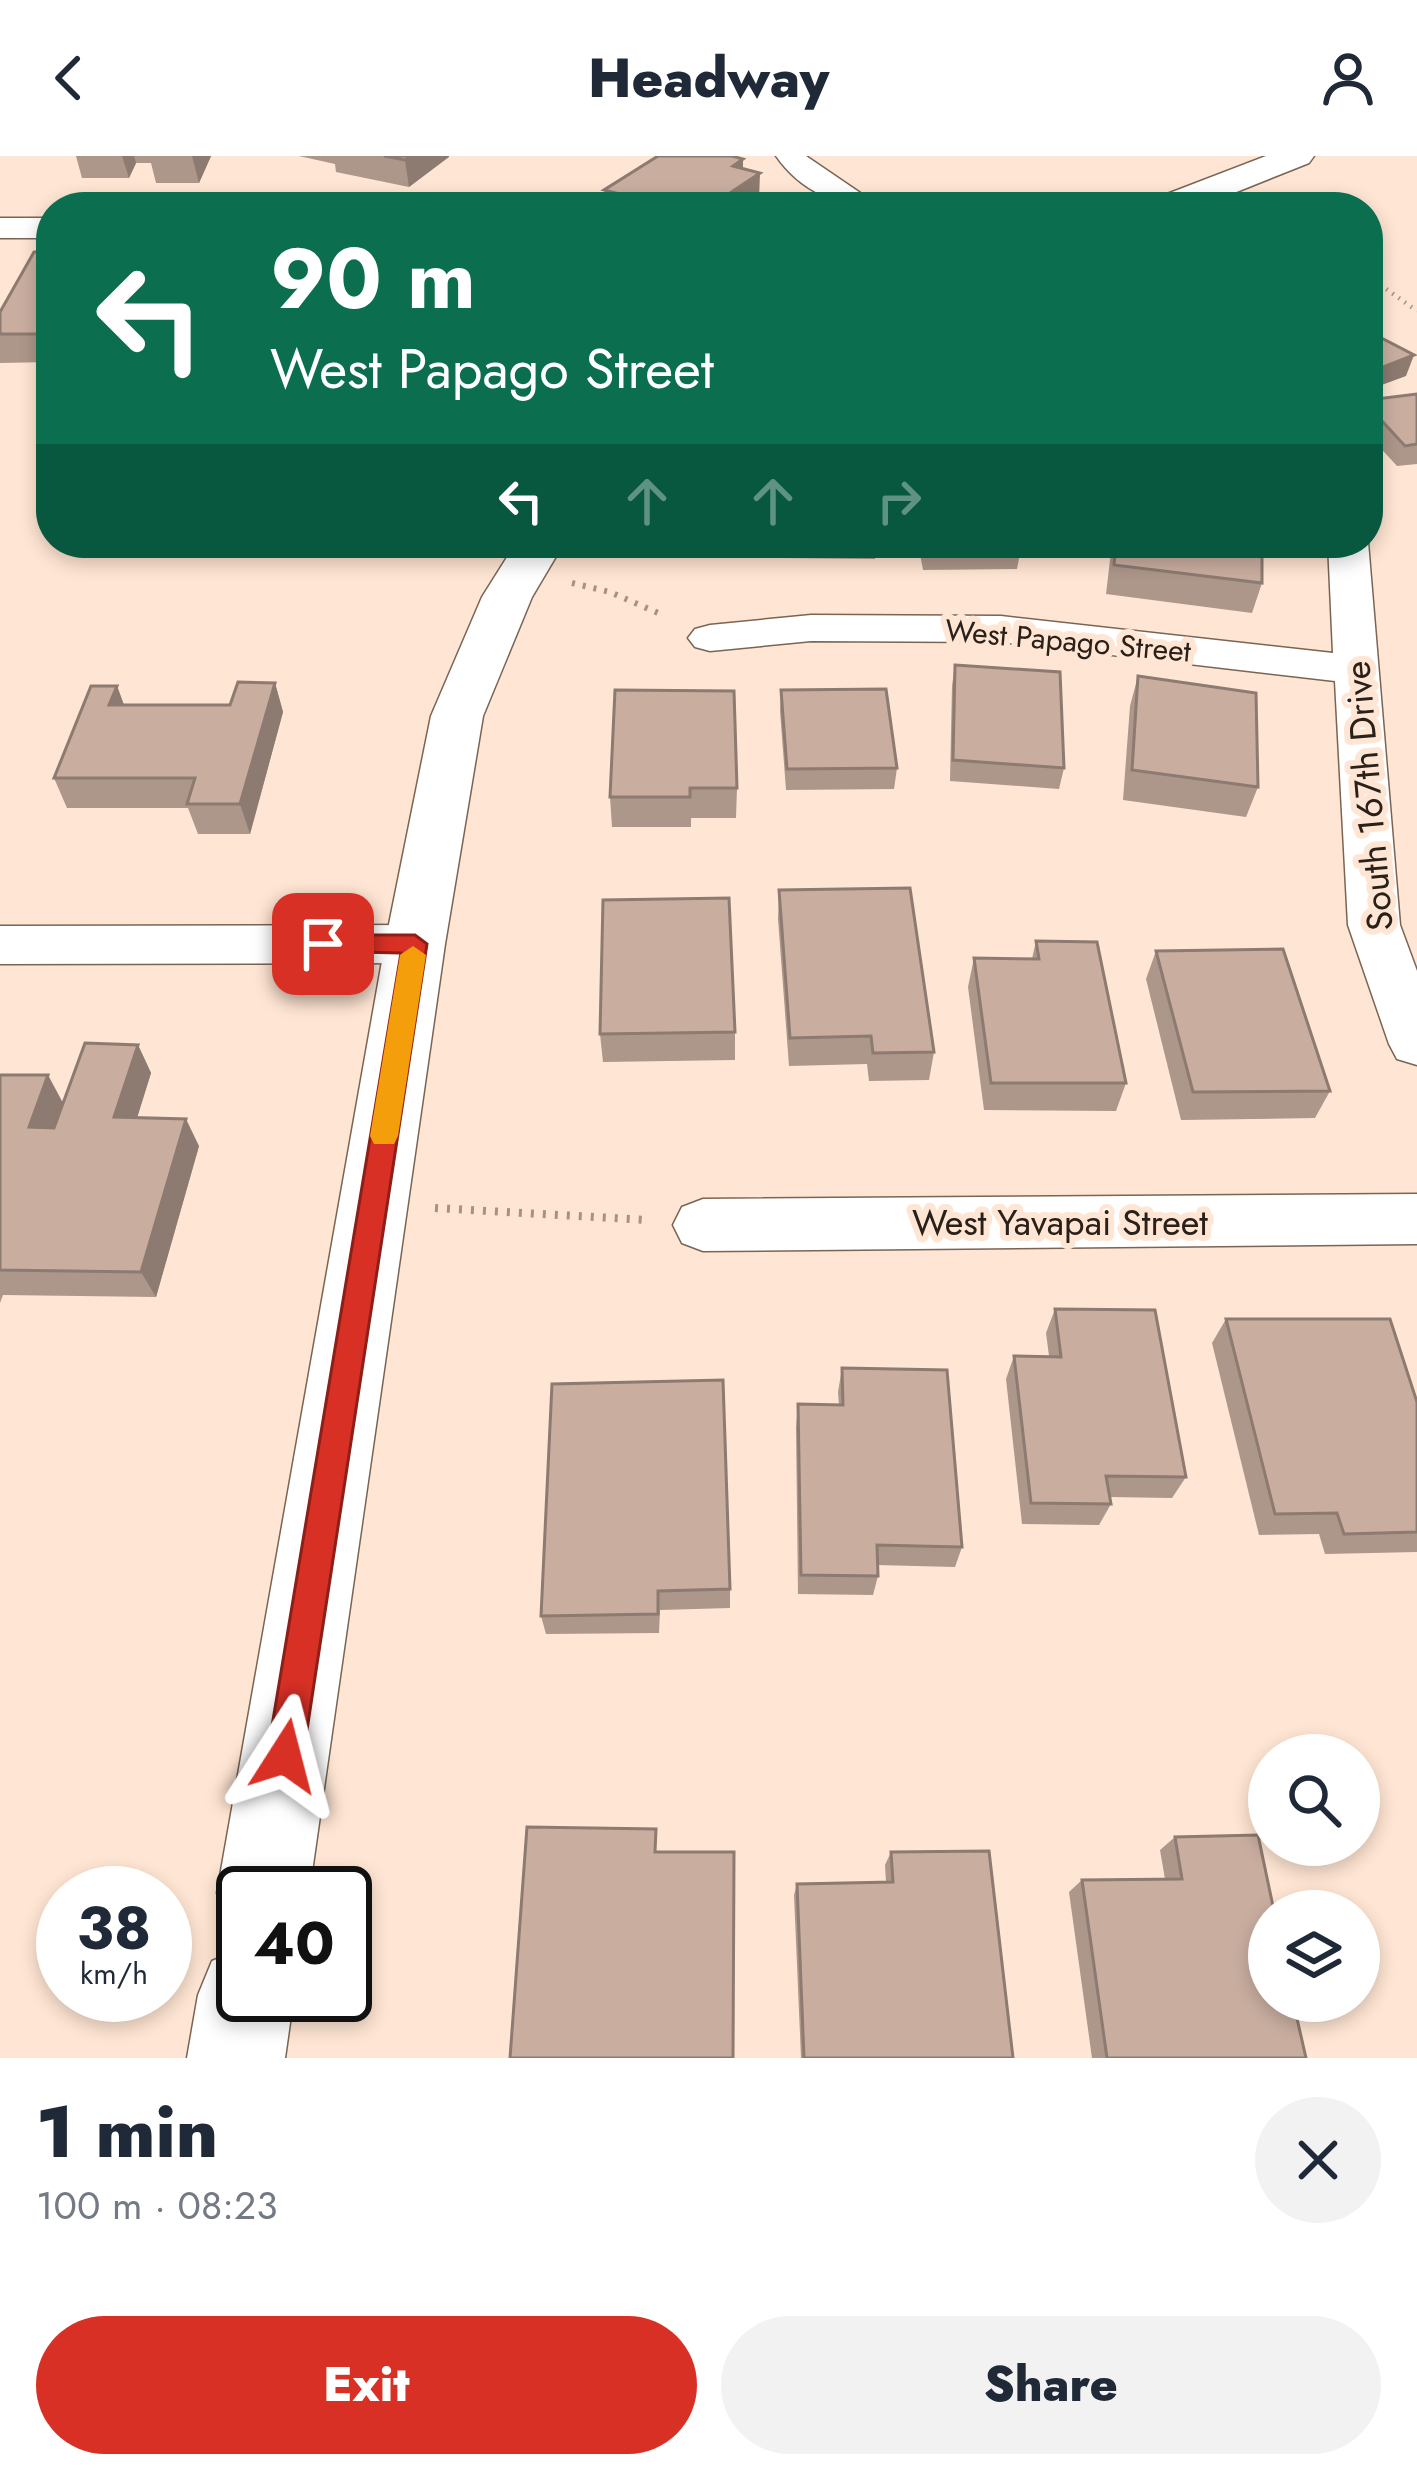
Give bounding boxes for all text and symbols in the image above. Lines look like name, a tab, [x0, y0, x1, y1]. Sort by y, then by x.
text: Headway	[588, 39, 829, 117]
icon: back	[36, 45, 102, 111]
icon: person	[1315, 45, 1381, 111]
text: 90 m	[270, 218, 476, 340]
icon: left	[72, 240, 228, 396]
text: West Papago Street	[270, 330, 714, 408]
icon: left	[488, 468, 554, 534]
icon: ahead	[614, 468, 680, 534]
icon: ahead	[740, 468, 806, 534]
icon: right	[866, 468, 932, 534]
street label: West Papago Street	[943, 608, 1194, 673]
street label: South 167th Drive	[1330, 659, 1406, 933]
pin	[272, 893, 374, 995]
icon: arrive	[290, 911, 356, 977]
street label: West Yavapai Street	[912, 1196, 1208, 1248]
position arrow	[222, 1693, 348, 1819]
map controls	[1248, 1734, 1380, 2022]
button: search	[1248, 1734, 1380, 1866]
speed limit sign: 40	[216, 1866, 372, 2022]
text: 38	[77, 1885, 151, 1972]
button: layers	[1248, 1890, 1380, 2022]
text: km/h	[80, 1952, 148, 1995]
text: 1 min	[36, 2080, 218, 2184]
button: close	[1255, 2097, 1381, 2223]
text: 100 m · 08:23	[36, 2177, 277, 2234]
button: Exit	[36, 2316, 697, 2454]
button: Share	[721, 2316, 1381, 2454]

